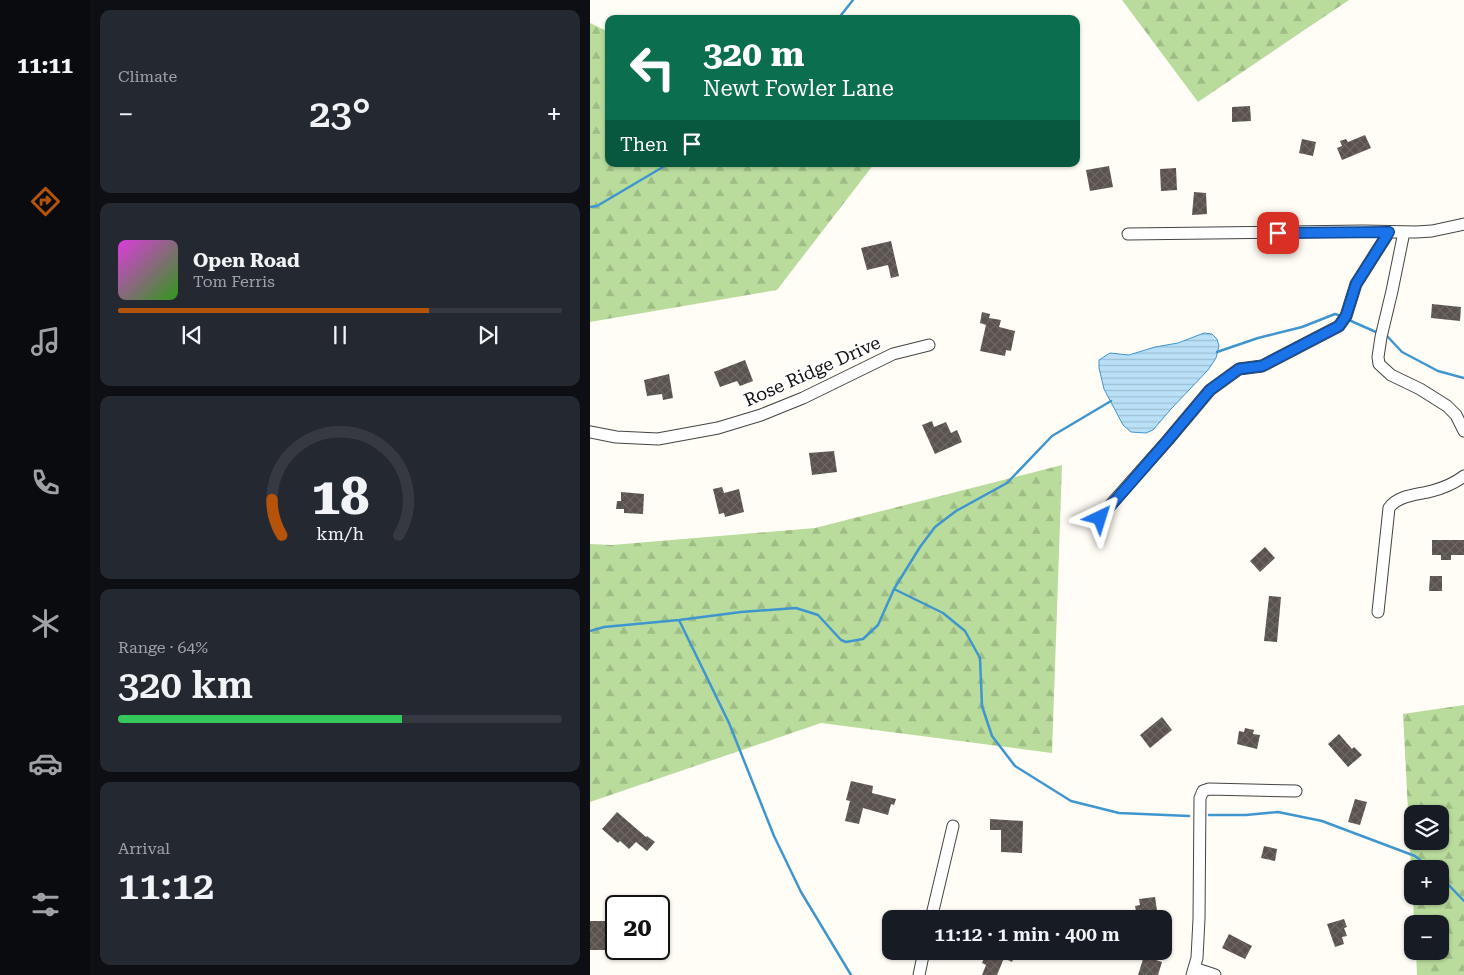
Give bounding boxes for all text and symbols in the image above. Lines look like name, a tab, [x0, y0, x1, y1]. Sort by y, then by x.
text: 320 m	[703, 34, 804, 75]
icon: left	[620, 35, 685, 100]
text: 11:11	[17, 53, 73, 78]
text: Climate	[118, 67, 177, 86]
text: Newt Fowler Lane	[703, 76, 894, 101]
text: 23°	[309, 92, 371, 136]
text: −	[118, 98, 134, 131]
text: +	[546, 98, 562, 131]
icon: arrive	[678, 130, 706, 158]
text: Then	[620, 133, 668, 156]
icon: directions	[28, 184, 63, 219]
pin	[1257, 212, 1299, 254]
icon: arrive	[1264, 219, 1292, 247]
text: Open Road	[193, 249, 300, 272]
text: Tom Ferris	[193, 272, 275, 291]
icon: previous	[178, 321, 206, 349]
icon: pause	[326, 321, 354, 349]
icon: next	[474, 321, 502, 349]
icon: music	[28, 324, 63, 359]
street label: Rose Ridge Drive	[740, 331, 884, 411]
icon: phone	[28, 465, 63, 500]
text: 18	[311, 466, 369, 527]
position arrow	[1073, 491, 1125, 543]
text: km/h	[316, 523, 364, 544]
icon: climate	[28, 606, 63, 641]
text: Range · 64%	[118, 638, 208, 657]
text: 320 km	[118, 663, 253, 707]
icon: car	[28, 746, 63, 781]
map controls	[1404, 805, 1449, 960]
button: layers	[1404, 805, 1449, 850]
text: Arrival	[118, 839, 170, 858]
button: +	[1404, 860, 1449, 905]
text: 11:12	[118, 864, 214, 908]
icon: filters	[28, 887, 63, 922]
speed limit sign: 20	[605, 895, 670, 960]
button: −	[1404, 915, 1449, 960]
text: 11:12 · 1 min · 400 m	[934, 923, 1120, 946]

